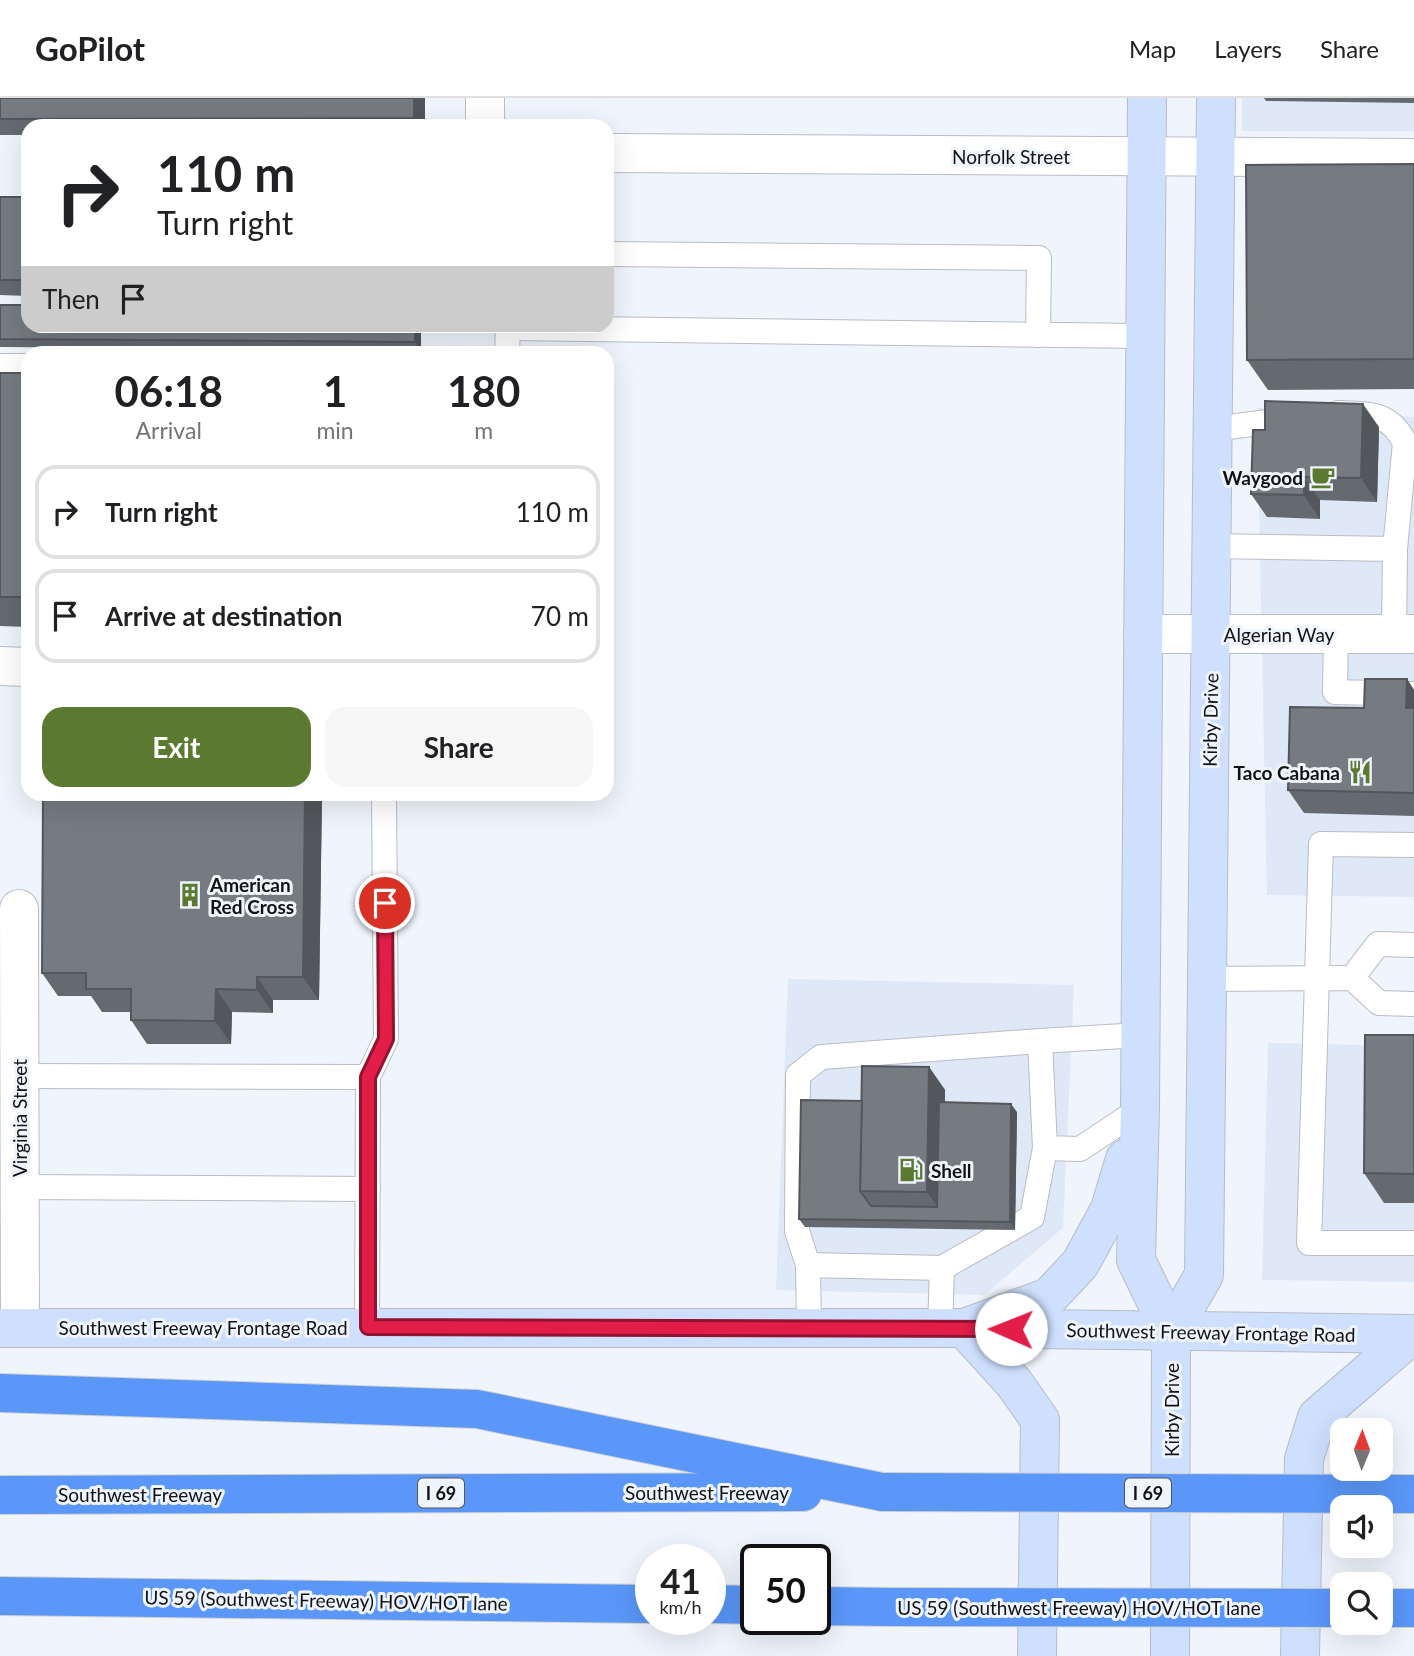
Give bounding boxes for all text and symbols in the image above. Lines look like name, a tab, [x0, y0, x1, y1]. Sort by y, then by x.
text: GoPilot	[35, 28, 145, 68]
text: Map	[1129, 34, 1176, 63]
text: Layers	[1214, 34, 1282, 63]
text: Share	[1320, 34, 1379, 63]
text: 110 m	[157, 144, 295, 202]
street label: Norfolk Street	[952, 145, 1070, 168]
icon: right	[42, 147, 133, 238]
text: Turn right	[157, 203, 293, 242]
icon: arrive	[114, 280, 152, 318]
text: Then	[42, 283, 100, 315]
text: 06:18	[115, 366, 223, 416]
text: 1	[323, 366, 347, 416]
text: 180	[447, 366, 520, 416]
text: Arrival	[136, 416, 202, 444]
text: min	[316, 416, 354, 444]
text: m	[474, 416, 493, 444]
cafe icon: Waygood	[1309, 463, 1337, 491]
place label: Waygood	[1223, 466, 1303, 489]
icon: right	[46, 493, 84, 531]
text: Turn right	[105, 496, 218, 528]
text: 110 m	[516, 496, 589, 528]
icon: arrive	[46, 597, 84, 635]
text: Arrive at destination	[105, 600, 342, 632]
text: 70 m	[531, 600, 589, 632]
street label: Algerian Way	[1224, 623, 1335, 646]
street label: Kirby Drive	[1198, 673, 1222, 767]
button: Exit	[42, 707, 311, 787]
button: Share	[325, 707, 593, 787]
restaurant icon: Taco Cabana	[1346, 758, 1374, 786]
place label: Taco Cabana	[1234, 761, 1340, 784]
place label: American Red Cross	[209, 873, 294, 918]
pin	[355, 873, 415, 933]
building icon: American Red Cross	[176, 881, 204, 909]
icon: arrive	[366, 884, 404, 922]
street label: Virginia Street	[8, 1059, 31, 1177]
fuel station icon: Shell	[897, 1156, 925, 1184]
place label: Shell	[931, 1159, 972, 1182]
position arrow	[974, 1292, 1048, 1366]
street label: Southwest Freeway Frontage Road	[58, 1316, 348, 1339]
street label: Southwest Freeway Frontage Road	[1066, 1318, 1356, 1346]
street label: Kirby Drive	[1160, 1363, 1183, 1457]
north arrow	[1330, 1418, 1393, 1480]
map controls	[1330, 1418, 1393, 1635]
road number: I 69	[418, 1478, 464, 1508]
road number: I 69	[1125, 1478, 1171, 1508]
street label: Southwest Freeway	[625, 1481, 789, 1504]
street label: Southwest Freeway	[58, 1483, 222, 1506]
button: sound	[1330, 1495, 1393, 1558]
speed limit sign: 50	[740, 1544, 831, 1635]
text: 41	[660, 1559, 701, 1601]
button: search	[1330, 1572, 1393, 1635]
street label: US 59 (Southwest Freeway) HOV/HOT lane	[144, 1585, 508, 1615]
text: km/h	[659, 1596, 702, 1618]
street label: US 59 (Southwest Freeway) HOV/HOT lane	[897, 1596, 1261, 1619]

